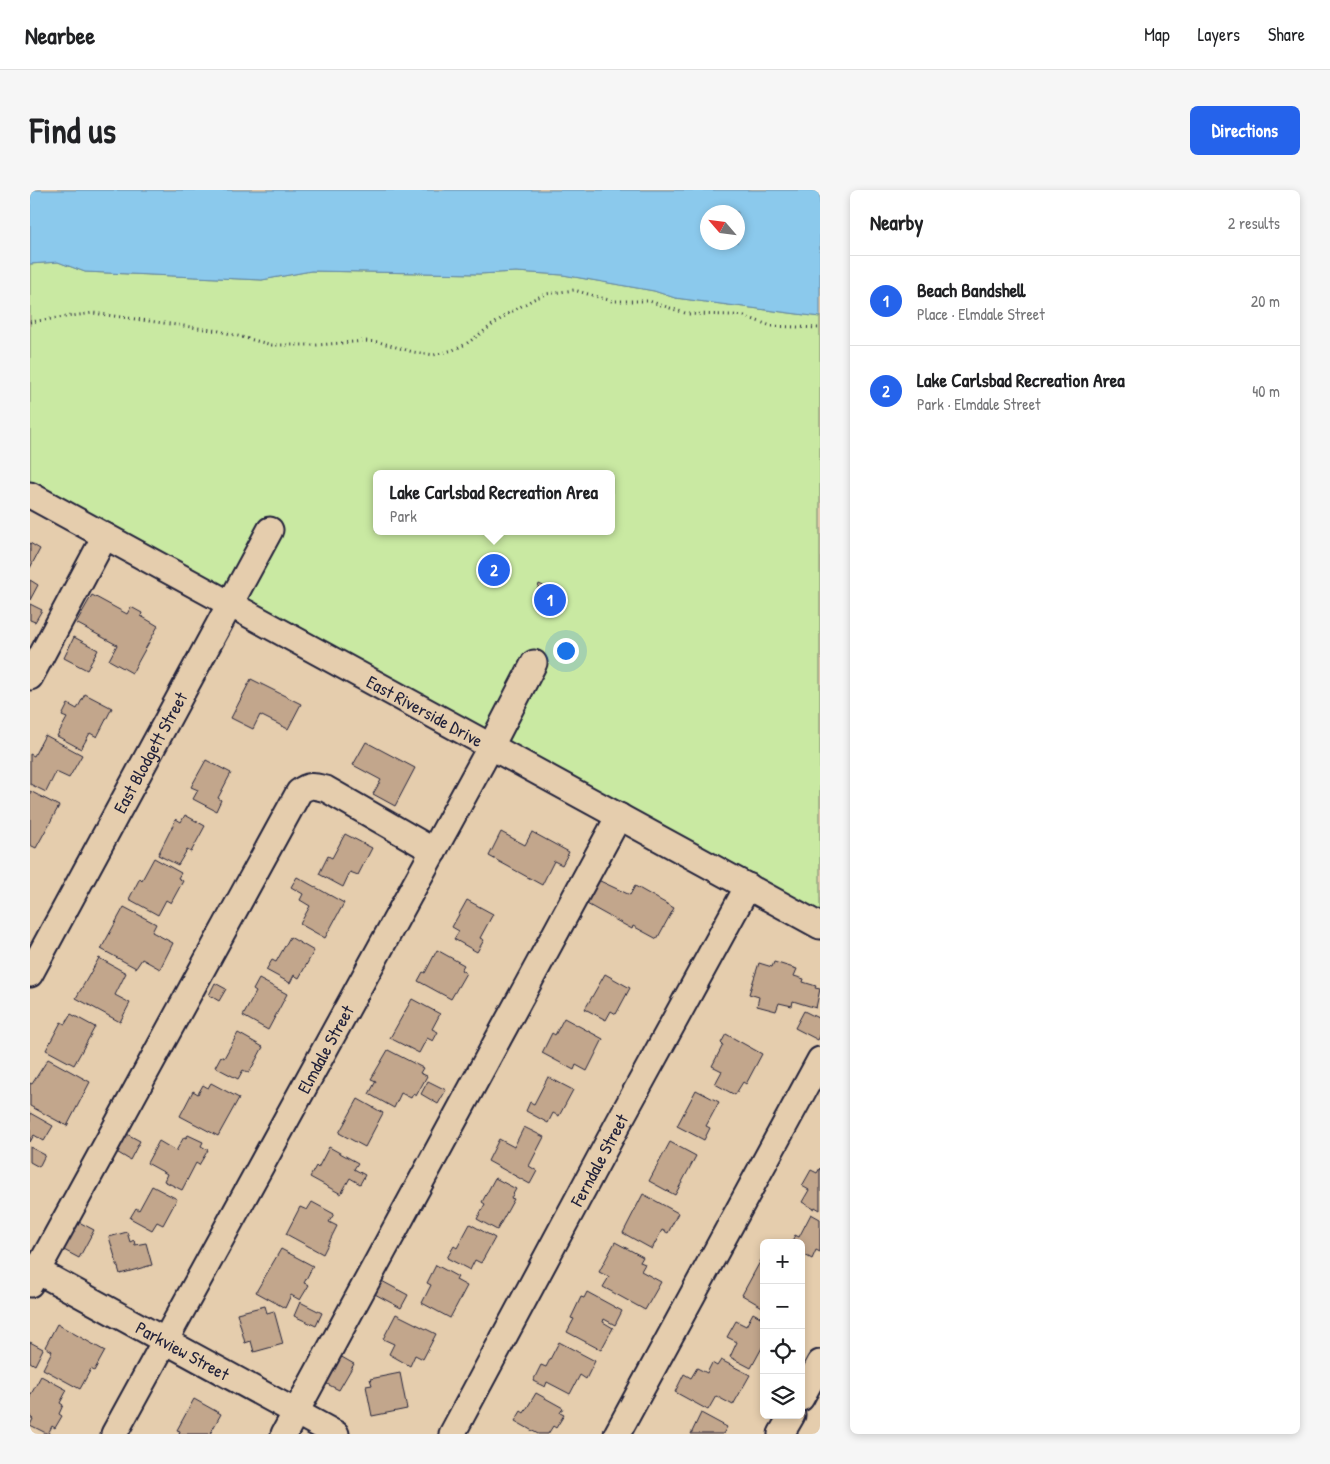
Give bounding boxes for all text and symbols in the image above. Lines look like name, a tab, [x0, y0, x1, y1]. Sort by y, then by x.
text: Nearbee	[25, 19, 95, 51]
text: Map	[1144, 22, 1170, 47]
text: Layers	[1198, 22, 1240, 47]
text: Share	[1268, 22, 1305, 47]
button: Directions	[1190, 106, 1300, 155]
text: Find us	[30, 107, 116, 154]
north arrow	[700, 205, 745, 250]
text: Nearby	[870, 208, 923, 237]
text: 2 results	[1228, 212, 1280, 234]
text: Beach Bandshell	[917, 277, 1026, 303]
text: 1	[883, 290, 889, 312]
text: 20 m	[1251, 290, 1280, 312]
text: Place · Elmdale Street	[917, 303, 1045, 325]
text: Lake Carlsbad Recreation Area	[917, 367, 1125, 393]
text: 2	[882, 380, 890, 402]
text: 40 m	[1252, 380, 1280, 402]
text: Park · Elmdale Street	[917, 393, 1041, 415]
popup	[373, 470, 615, 535]
text: Lake Carlsbad Recreation Area	[390, 479, 598, 505]
text: Park	[390, 505, 417, 527]
pin: 2	[478, 551, 510, 589]
pin: 1	[534, 581, 566, 619]
your location	[553, 638, 579, 664]
street label: East Riverside Drive	[362, 669, 488, 752]
street label: East Blodgett Street	[107, 687, 193, 817]
street label: Elmdale Street	[291, 1000, 360, 1098]
street label: Ferndale Street	[563, 1109, 634, 1211]
map controls	[760, 1239, 805, 1419]
button: +	[760, 1239, 805, 1284]
button: −	[760, 1284, 805, 1329]
street label: Parkview Street	[132, 1315, 235, 1386]
button: locate	[760, 1329, 805, 1374]
button: layers	[760, 1374, 805, 1419]

